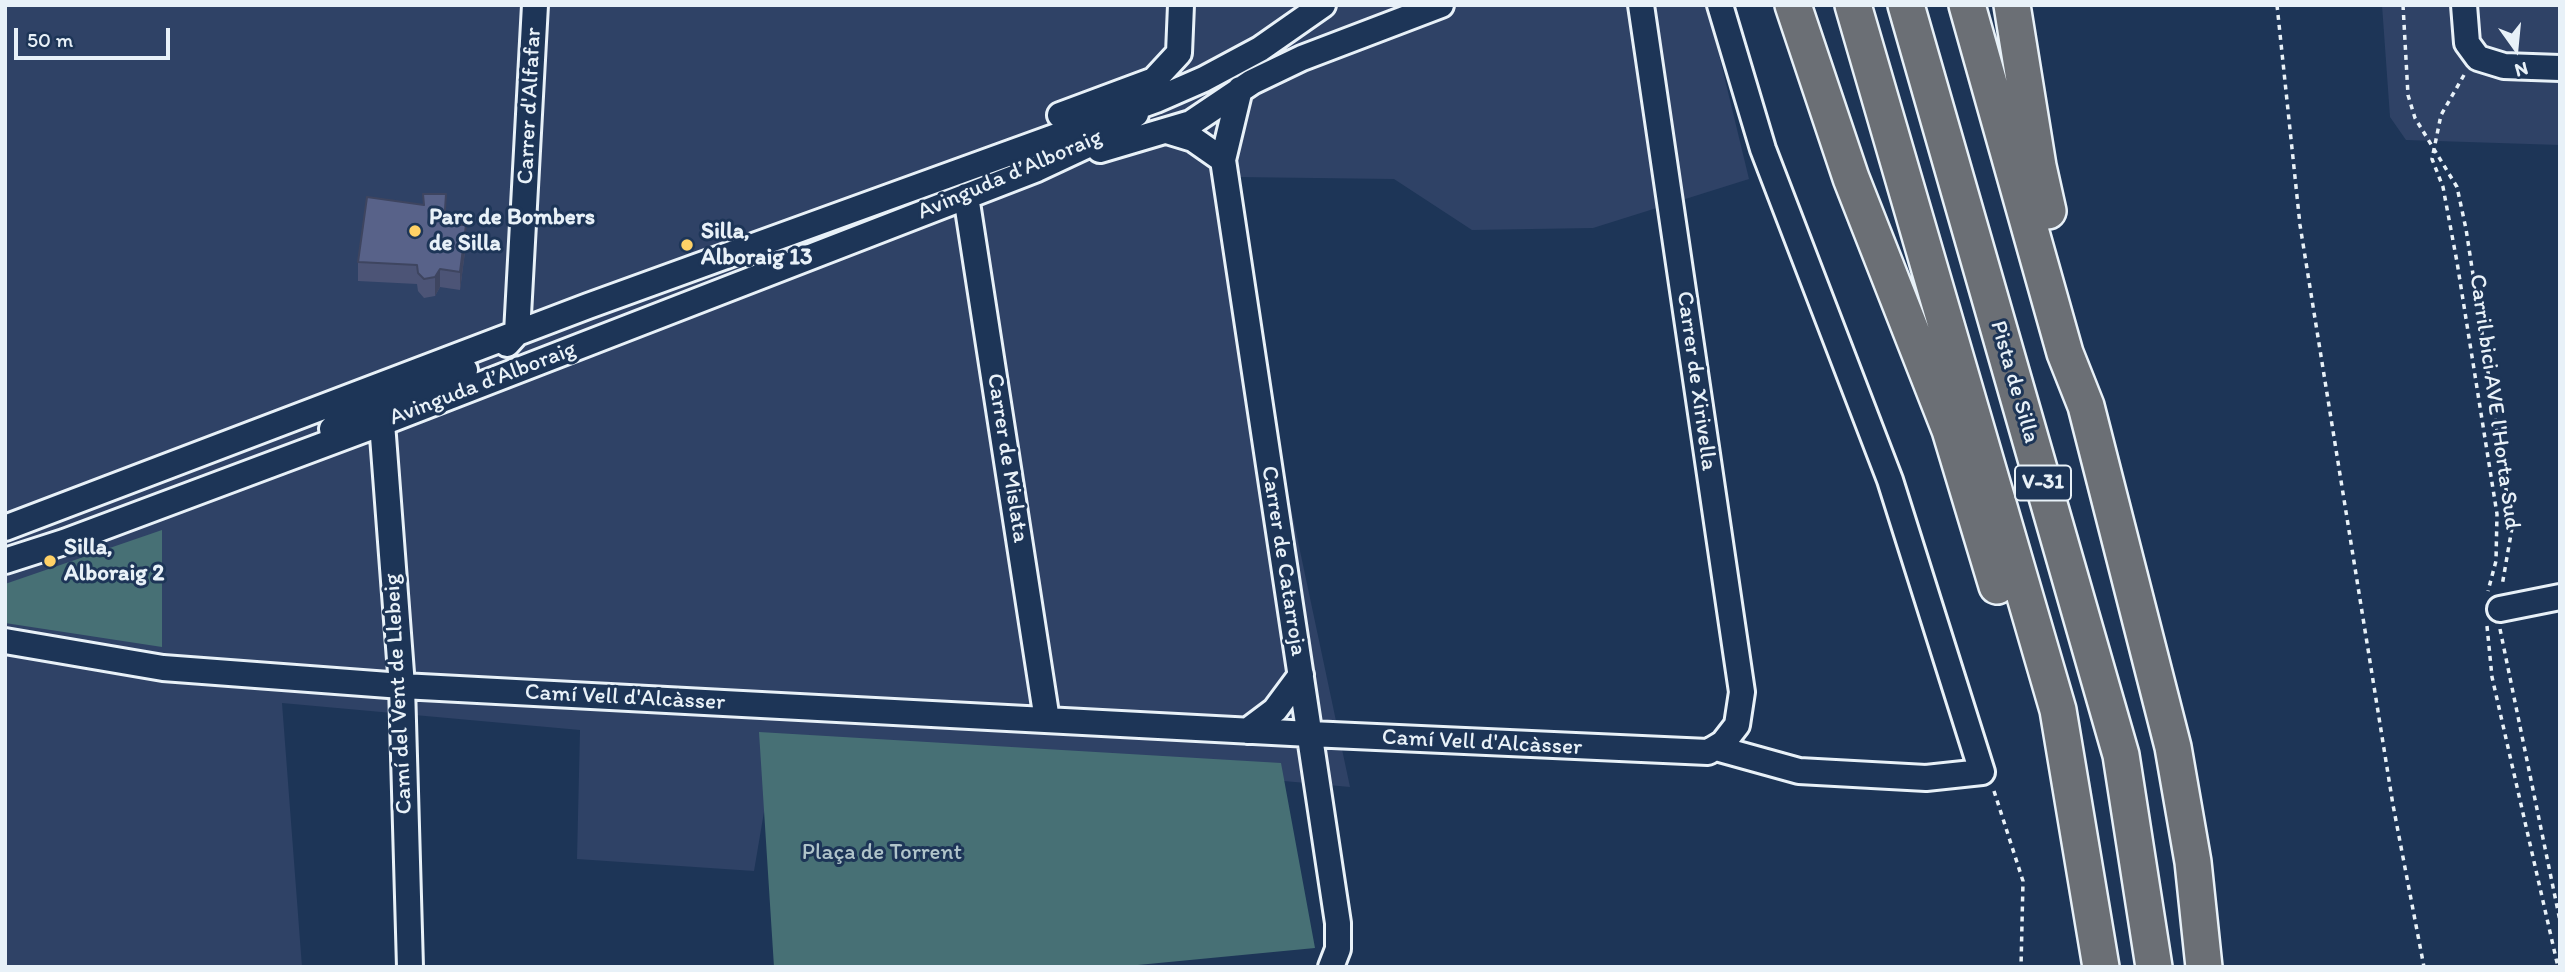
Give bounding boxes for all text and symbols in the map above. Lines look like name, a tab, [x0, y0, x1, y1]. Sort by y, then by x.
scale bar	[18, 14, 173, 58]
north arrow	[2481, 14, 2551, 84]
text: 50 m	[27, 27, 73, 52]
street label: Carrer d'Alfafar	[512, 27, 548, 185]
text: N	[2512, 57, 2531, 83]
street label: Avinguda d’Alboraig	[914, 124, 1106, 226]
place label: Parc de Bombers de Silla	[429, 204, 595, 258]
place label: Silla, Alboraig 13	[701, 218, 812, 272]
marker: Parc de Bombers de Silla	[407, 223, 423, 239]
marker: Silla, Alboraig 13	[679, 237, 695, 253]
street label: Carril bici AVE l'Horta Sud	[2462, 272, 2526, 532]
street label: Carrer de Xirivella	[1670, 290, 1722, 472]
street label: Pista de Silla	[1983, 318, 2045, 446]
street label: Avinguda d’Alboraig	[386, 336, 580, 432]
street label: Carrer de Mislata	[980, 371, 1034, 545]
street label: Carrer de Catarroja	[1254, 464, 1312, 658]
road number: V-31	[2015, 466, 2071, 500]
place label: Silla, Alboraig 2	[64, 534, 164, 588]
marker: Silla, Alboraig 2	[42, 553, 58, 569]
street label: Camí del Vent de Llebeig	[379, 573, 419, 815]
street label: Camí Vell d'Alcàsser	[524, 679, 726, 717]
street label: Camí Vell d'Alcàsser	[1381, 724, 1583, 762]
park label: Plaça de Torrent	[802, 839, 962, 867]

